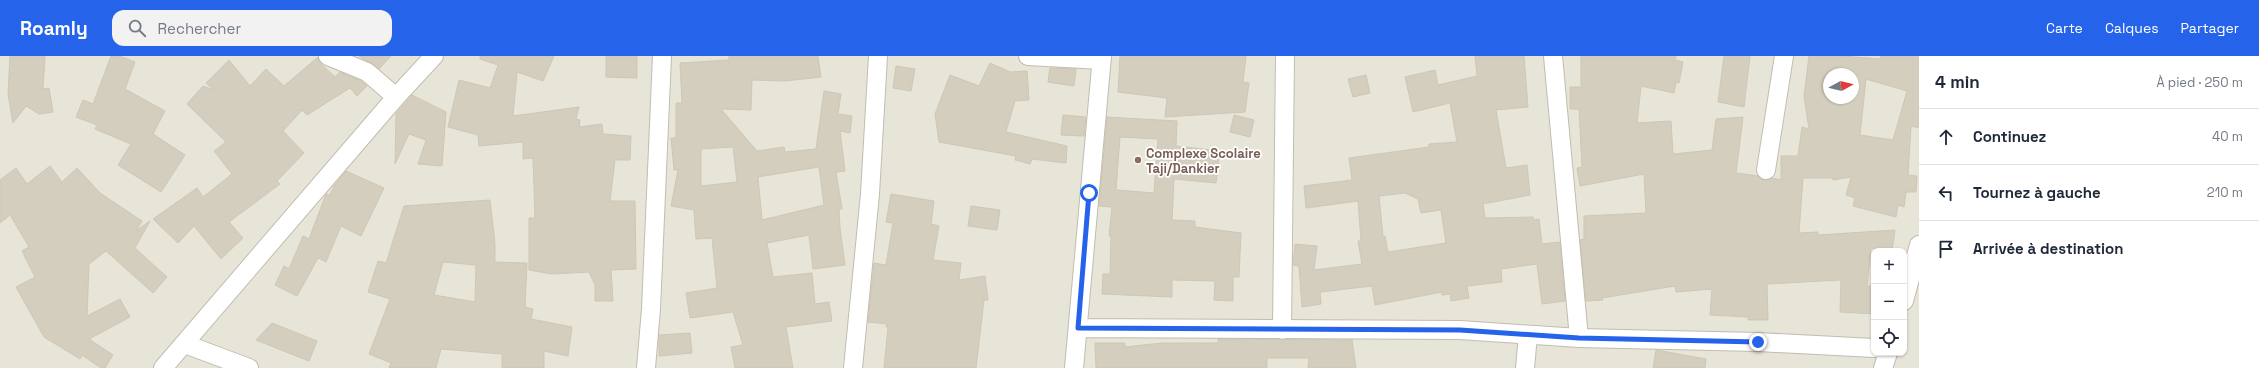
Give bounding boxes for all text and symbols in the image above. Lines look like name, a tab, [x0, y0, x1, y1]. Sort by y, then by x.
search box	[112, 10, 392, 46]
text: Roamly	[20, 16, 88, 41]
icon: search	[126, 17, 148, 39]
text: Rechercher	[158, 19, 241, 38]
text: Carte	[2046, 19, 2083, 37]
text: Calques	[2105, 19, 2159, 37]
text: Partager	[2181, 19, 2239, 37]
north arrow	[1823, 68, 1859, 104]
text: 4 min	[1935, 71, 1980, 93]
text: À pied · 250 m	[2156, 74, 2243, 91]
icon: ahead	[1935, 126, 1957, 148]
text: Continuez	[1973, 127, 2046, 146]
text: 40 m	[2212, 128, 2243, 145]
place label: Complexe Scolaire Taji/Dankier	[1146, 145, 1261, 177]
marker: Complexe Scolaire Taji/Dankier	[1133, 155, 1143, 165]
icon: left	[1935, 182, 1957, 204]
text: Tournez à gauche	[1973, 183, 2101, 202]
route start	[1080, 184, 1098, 202]
text: 210 m	[2207, 184, 2243, 201]
icon: arrive	[1935, 238, 1957, 260]
text: Arrivée à destination	[1973, 239, 2123, 258]
map controls	[1871, 248, 1907, 356]
button: +	[1871, 248, 1907, 284]
button: −	[1871, 284, 1907, 320]
button: locate	[1871, 320, 1907, 356]
route end	[1749, 333, 1767, 351]

